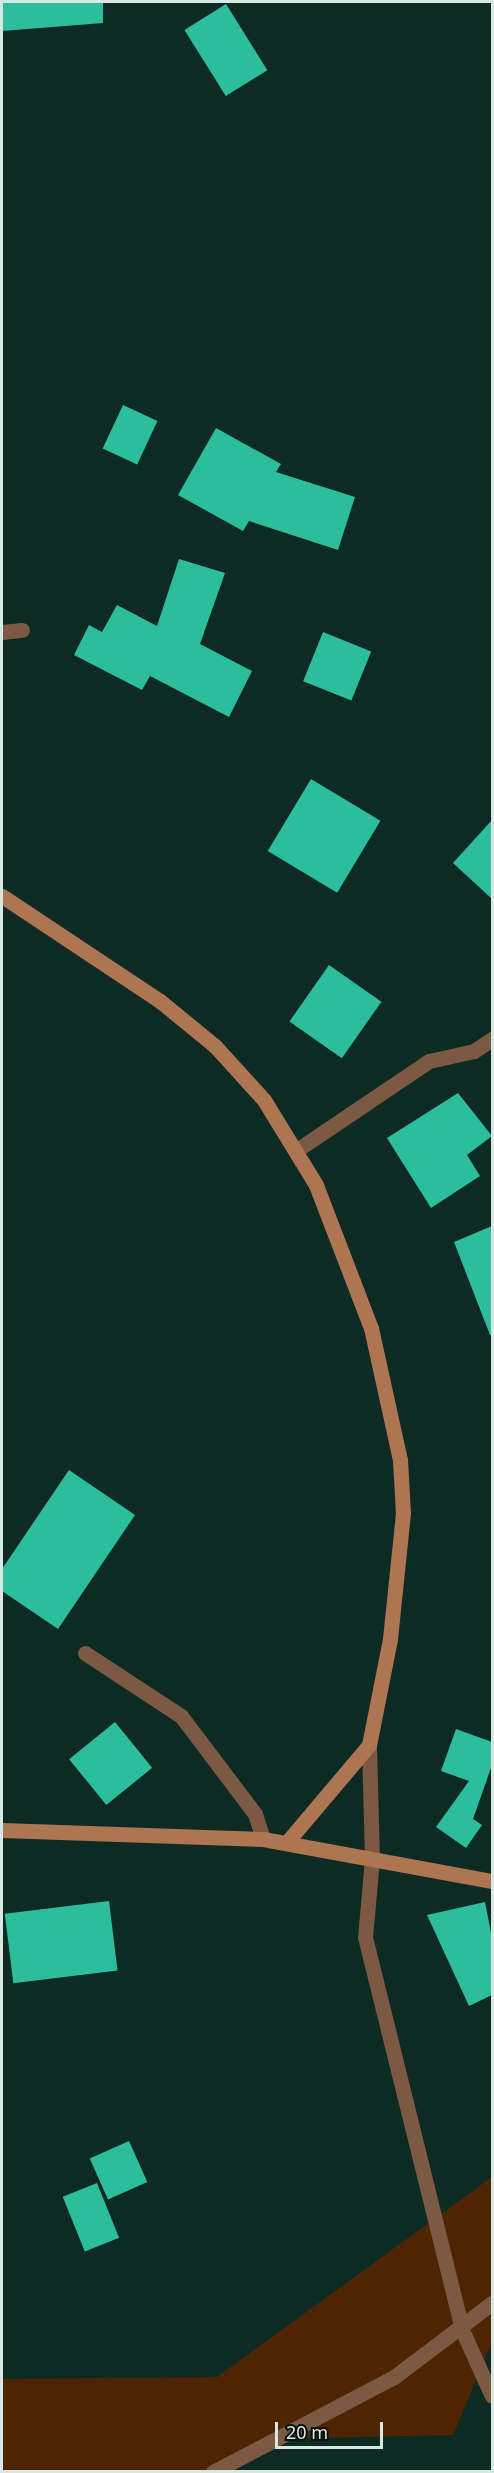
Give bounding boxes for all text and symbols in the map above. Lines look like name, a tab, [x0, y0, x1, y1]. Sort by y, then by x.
scale bar	[278, 2410, 386, 2448]
text: 20 m	[286, 2420, 328, 2444]

